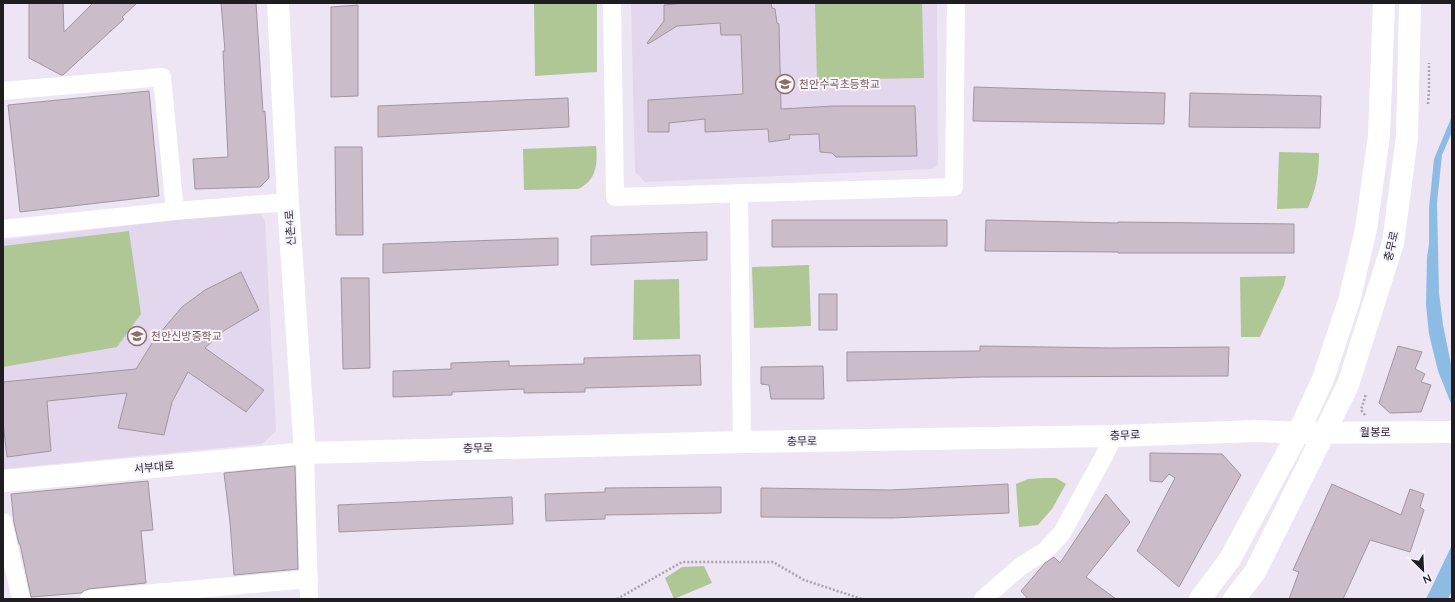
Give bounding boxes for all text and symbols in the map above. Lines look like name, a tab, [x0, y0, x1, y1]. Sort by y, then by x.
school or university icon: 천안수곡초등학교	[774, 73, 796, 95]
place label: 천안수곡초등학교	[799, 77, 880, 91]
street label: 신촌4로	[282, 209, 298, 247]
street label: 충무로	[1381, 230, 1401, 262]
school or university icon: 천안신방중학교	[126, 325, 148, 347]
place label: 천안신방중학교	[151, 329, 222, 343]
street label: 월봉로	[1360, 425, 1390, 439]
street label: 충무로	[1110, 427, 1140, 443]
street label: 충무로	[787, 434, 817, 448]
street label: 충무로	[463, 441, 493, 455]
street label: 서부대로	[133, 458, 175, 476]
north arrow	[1403, 550, 1443, 590]
text: N	[1421, 571, 1434, 587]

